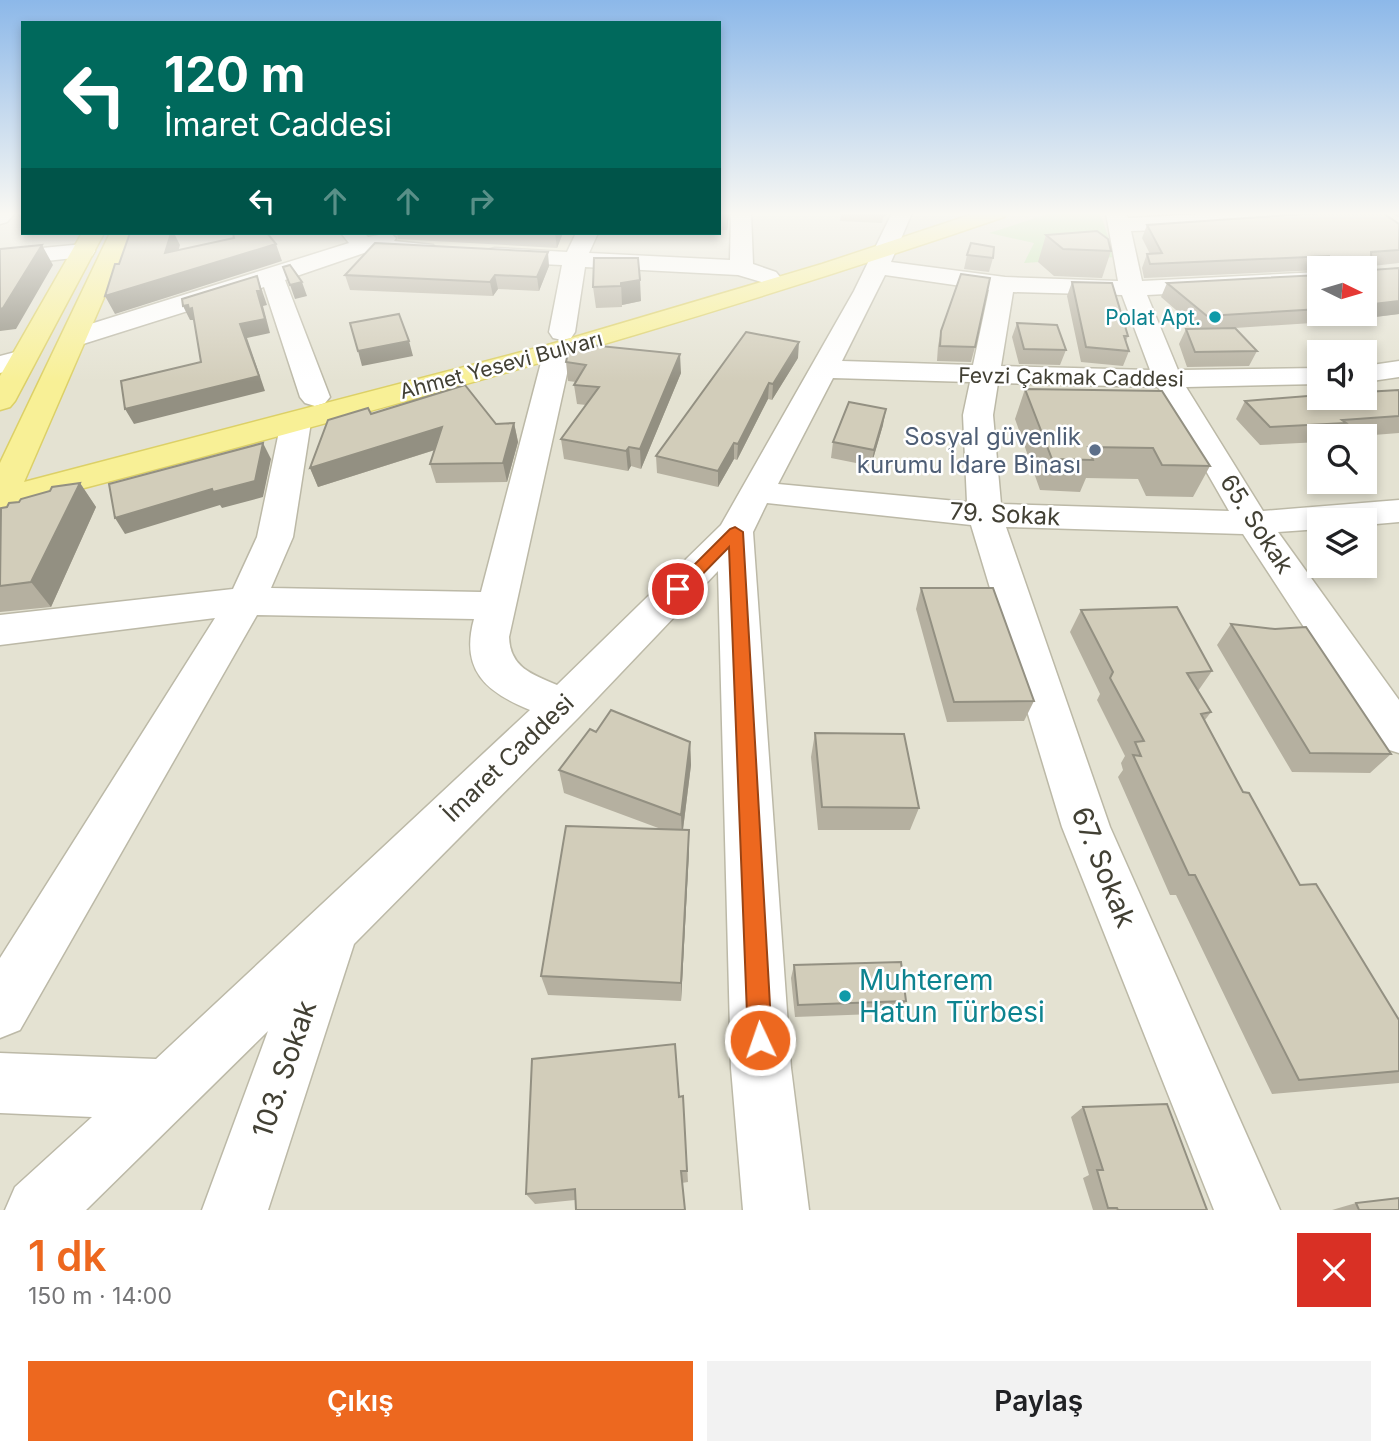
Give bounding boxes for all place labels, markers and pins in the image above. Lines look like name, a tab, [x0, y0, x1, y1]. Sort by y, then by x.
place label: Polat Apt.	[1105, 305, 1201, 330]
marker: Polat Apt.	[1207, 309, 1223, 325]
place label: Sosyal güvenlik kurumu İdare Binası	[857, 422, 1081, 479]
marker: Sosyal güvenlik kurumu İdare Binası	[1087, 442, 1103, 458]
pin	[648, 559, 708, 619]
place label: Muhterem Hatun Türbesi	[859, 963, 1045, 1029]
marker: Muhterem Hatun Türbesi	[837, 988, 853, 1004]

